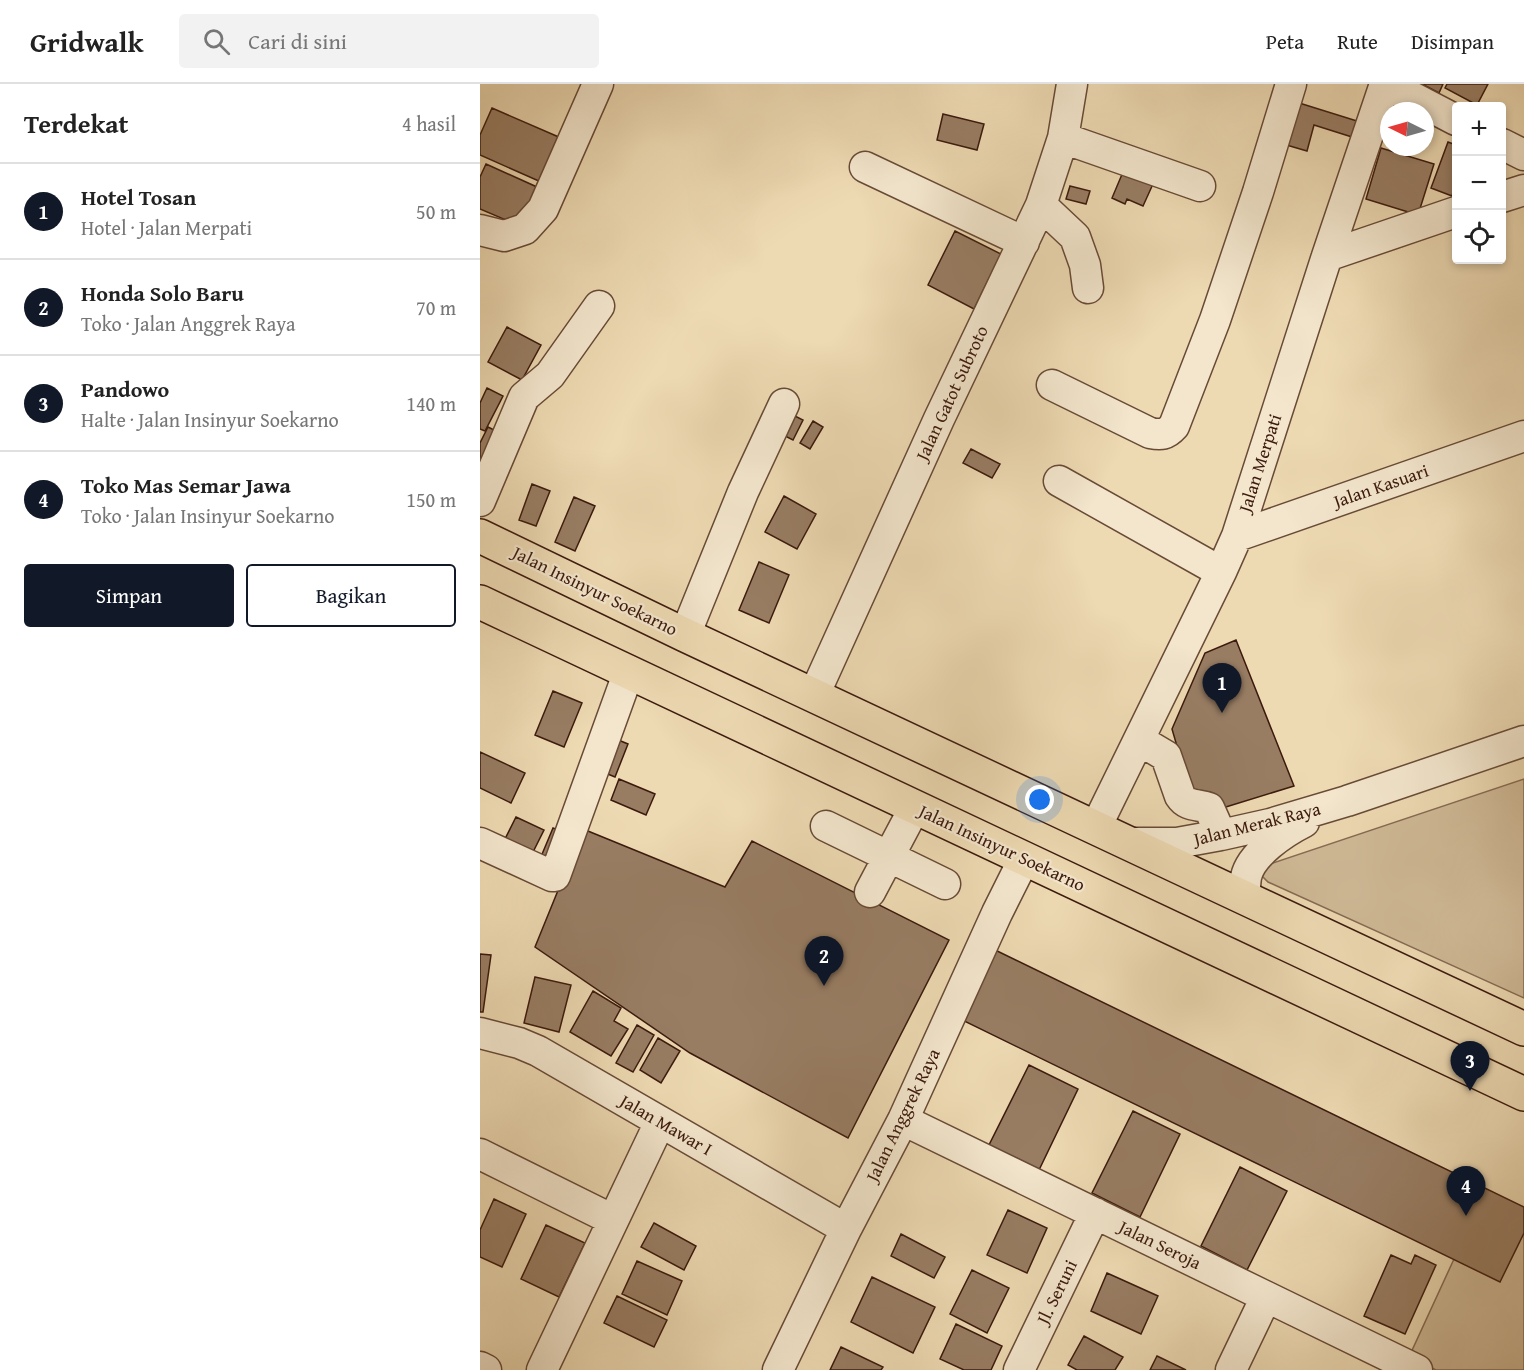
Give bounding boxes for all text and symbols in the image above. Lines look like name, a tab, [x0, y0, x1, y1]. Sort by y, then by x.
search box	[179, 14, 599, 68]
text: Gridwalk	[30, 21, 143, 62]
icon: search	[200, 25, 233, 58]
text: Cari di sini	[248, 25, 347, 57]
text: Peta	[1266, 26, 1304, 57]
text: Rute	[1337, 26, 1378, 57]
text: Disimpan	[1411, 26, 1494, 57]
north arrow	[1380, 102, 1434, 156]
map controls	[1452, 102, 1506, 264]
button: +	[1452, 102, 1506, 156]
text: Terdekat	[24, 104, 128, 143]
text: 4 hasil	[402, 109, 456, 138]
button: −	[1452, 156, 1506, 210]
text: Hotel Tosan	[81, 181, 196, 213]
text: 1	[38, 197, 49, 226]
text: 50 m	[416, 197, 456, 226]
button: locate	[1452, 210, 1506, 264]
text: Hotel · Jalan Merpati	[81, 213, 252, 242]
text: Honda Solo Baru	[81, 277, 244, 309]
text: 2	[38, 293, 49, 322]
text: 70 m	[416, 293, 456, 322]
text: Toko · Jalan Anggrek Raya	[81, 309, 295, 338]
street label: Jalan Gatot Subroto	[908, 321, 995, 467]
text: Pandowo	[81, 373, 169, 405]
text: 3	[38, 389, 49, 418]
text: 140 m	[406, 389, 456, 418]
text: Halte · Jalan Insinyur Soekarno	[81, 405, 339, 434]
street label: Jalan Merpati	[1230, 410, 1288, 517]
street label: Jalan Kasuari	[1328, 457, 1432, 515]
text: Toko Mas Semar Jawa	[81, 469, 291, 501]
text: 4	[38, 485, 49, 514]
text: 150 m	[406, 485, 456, 514]
text: Toko · Jalan Insinyur Soekarno	[81, 501, 334, 530]
street label: Jalan Insinyur Soekarno	[506, 538, 682, 642]
button: Simpan	[24, 564, 234, 627]
button: Bagikan	[246, 564, 456, 627]
pin: 1	[1202, 664, 1242, 713]
your location	[1025, 785, 1054, 814]
street label: Jalan Merak Raya	[1189, 795, 1324, 853]
street label: Jalan Insinyur Soekarno	[913, 796, 1090, 898]
pin: 2	[804, 936, 844, 986]
pin: 3	[1450, 1042, 1490, 1091]
street label: Jalan Anggrek Raya	[858, 1043, 947, 1188]
street label: Jalan Mawar I	[613, 1086, 717, 1162]
pin: 4	[1446, 1166, 1486, 1216]
street label: Jalan Seroja	[1113, 1212, 1206, 1276]
street label: Jl. Seruni	[1029, 1255, 1084, 1330]

